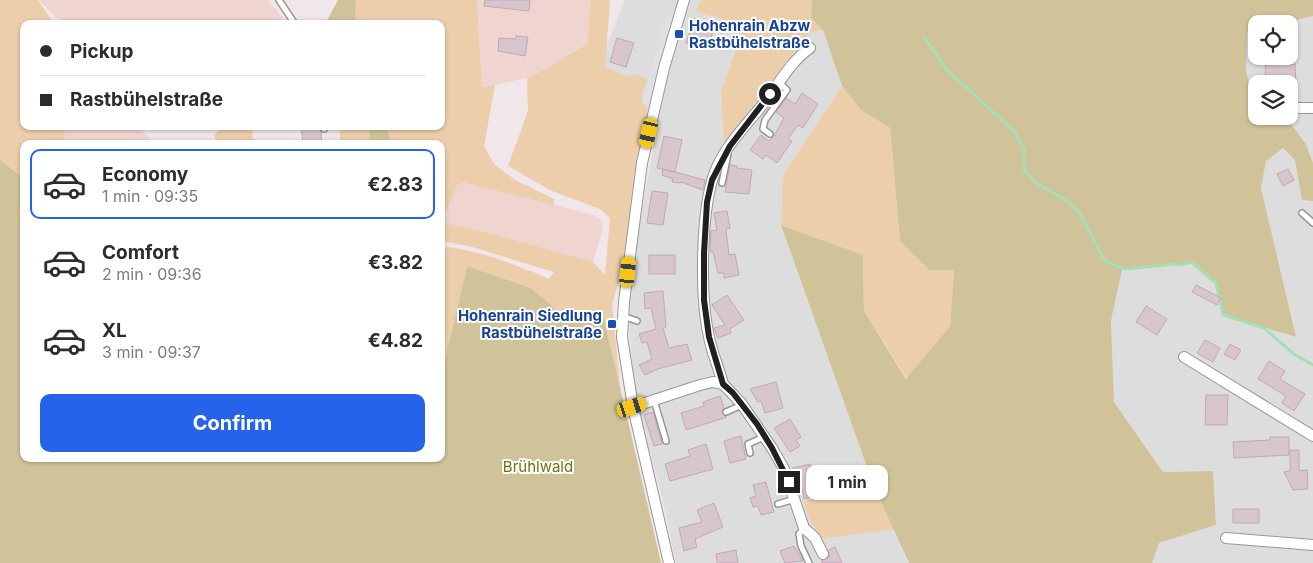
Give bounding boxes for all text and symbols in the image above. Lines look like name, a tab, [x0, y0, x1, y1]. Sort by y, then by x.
map controls	[1248, 15, 1298, 125]
button: locate	[1248, 15, 1298, 65]
place label: Hohenrain Abzw Rastbühelstraße	[689, 16, 811, 52]
marker: Hohenrain Abzw Rastbühelstraße	[673, 28, 685, 40]
text: Pickup	[70, 40, 133, 63]
button: layers	[1248, 75, 1298, 125]
route start	[759, 83, 781, 105]
text: Rastbühelstraße	[70, 88, 223, 111]
car	[638, 117, 659, 149]
icon: car	[42, 162, 87, 207]
text: Economy	[102, 163, 188, 186]
text: €2.83	[368, 173, 423, 196]
text: 1 min · 09:35	[102, 186, 198, 206]
icon: car	[42, 240, 87, 285]
text: Comfort	[102, 241, 179, 264]
text: €3.82	[368, 251, 423, 274]
car	[618, 256, 637, 288]
text: 2 min · 09:36	[102, 264, 202, 284]
place label: Hohenrain Siedlung Rastbühelstraße	[458, 306, 602, 342]
icon: car	[42, 318, 87, 363]
marker: Hohenrain Siedlung Rastbühelstraße	[606, 318, 618, 330]
text: XL	[102, 319, 127, 342]
text: €4.82	[368, 329, 423, 352]
text: 3 min · 09:37	[102, 342, 201, 362]
button: Confirm	[40, 394, 425, 452]
car	[615, 395, 648, 419]
park label: Brühlwald	[503, 457, 573, 476]
callout: 1 min	[806, 464, 889, 500]
route end	[778, 471, 800, 493]
text: 1 min	[827, 472, 867, 492]

